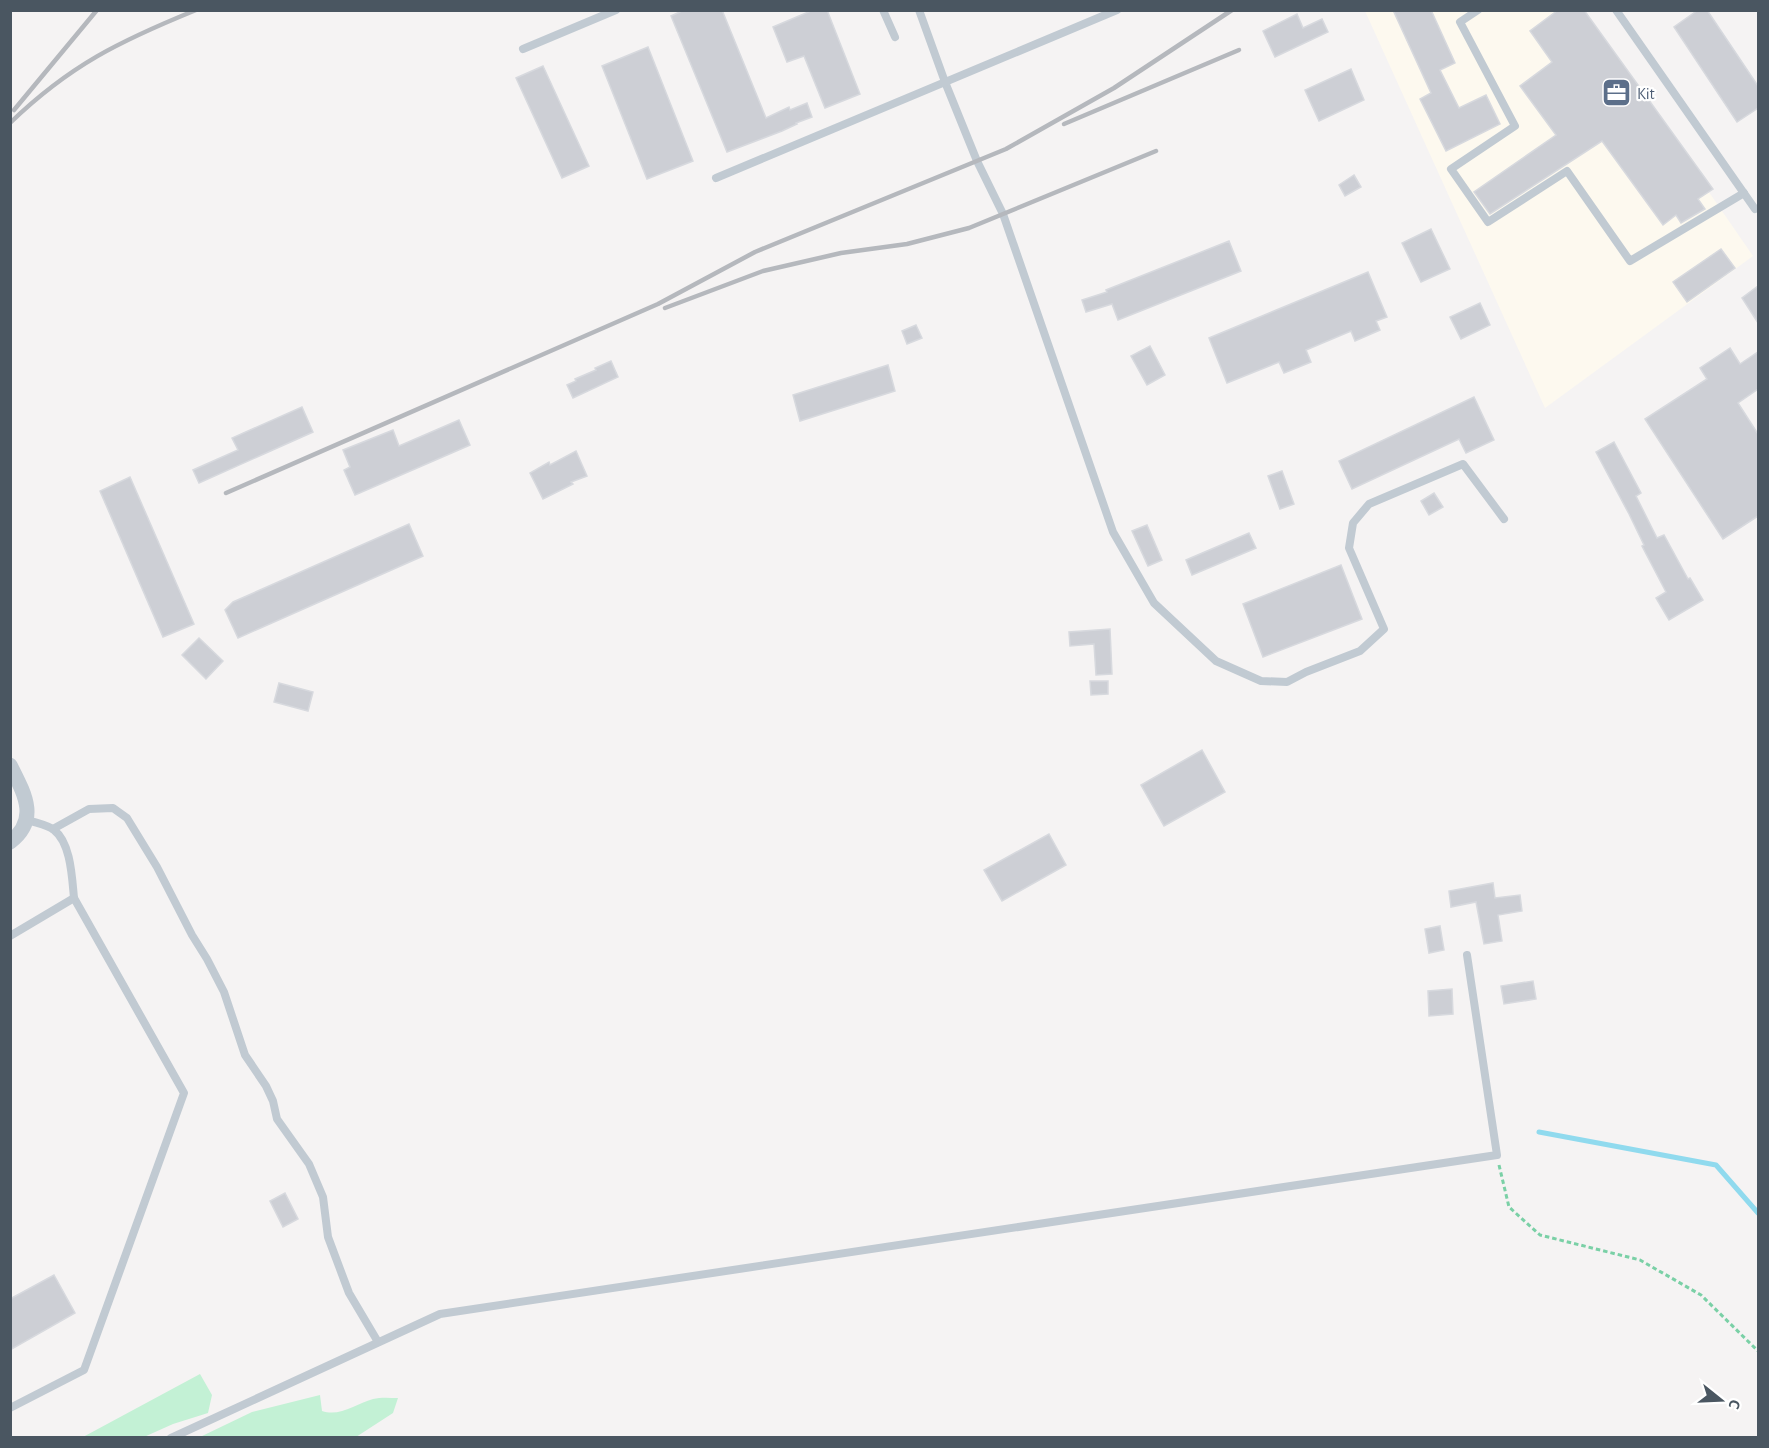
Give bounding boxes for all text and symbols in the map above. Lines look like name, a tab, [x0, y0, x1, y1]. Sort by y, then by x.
office icon: Kit	[1600, 77, 1632, 109]
place label: Kit	[1637, 86, 1655, 102]
north arrow	[1691, 1370, 1751, 1430]
text: С	[1725, 1398, 1743, 1411]

